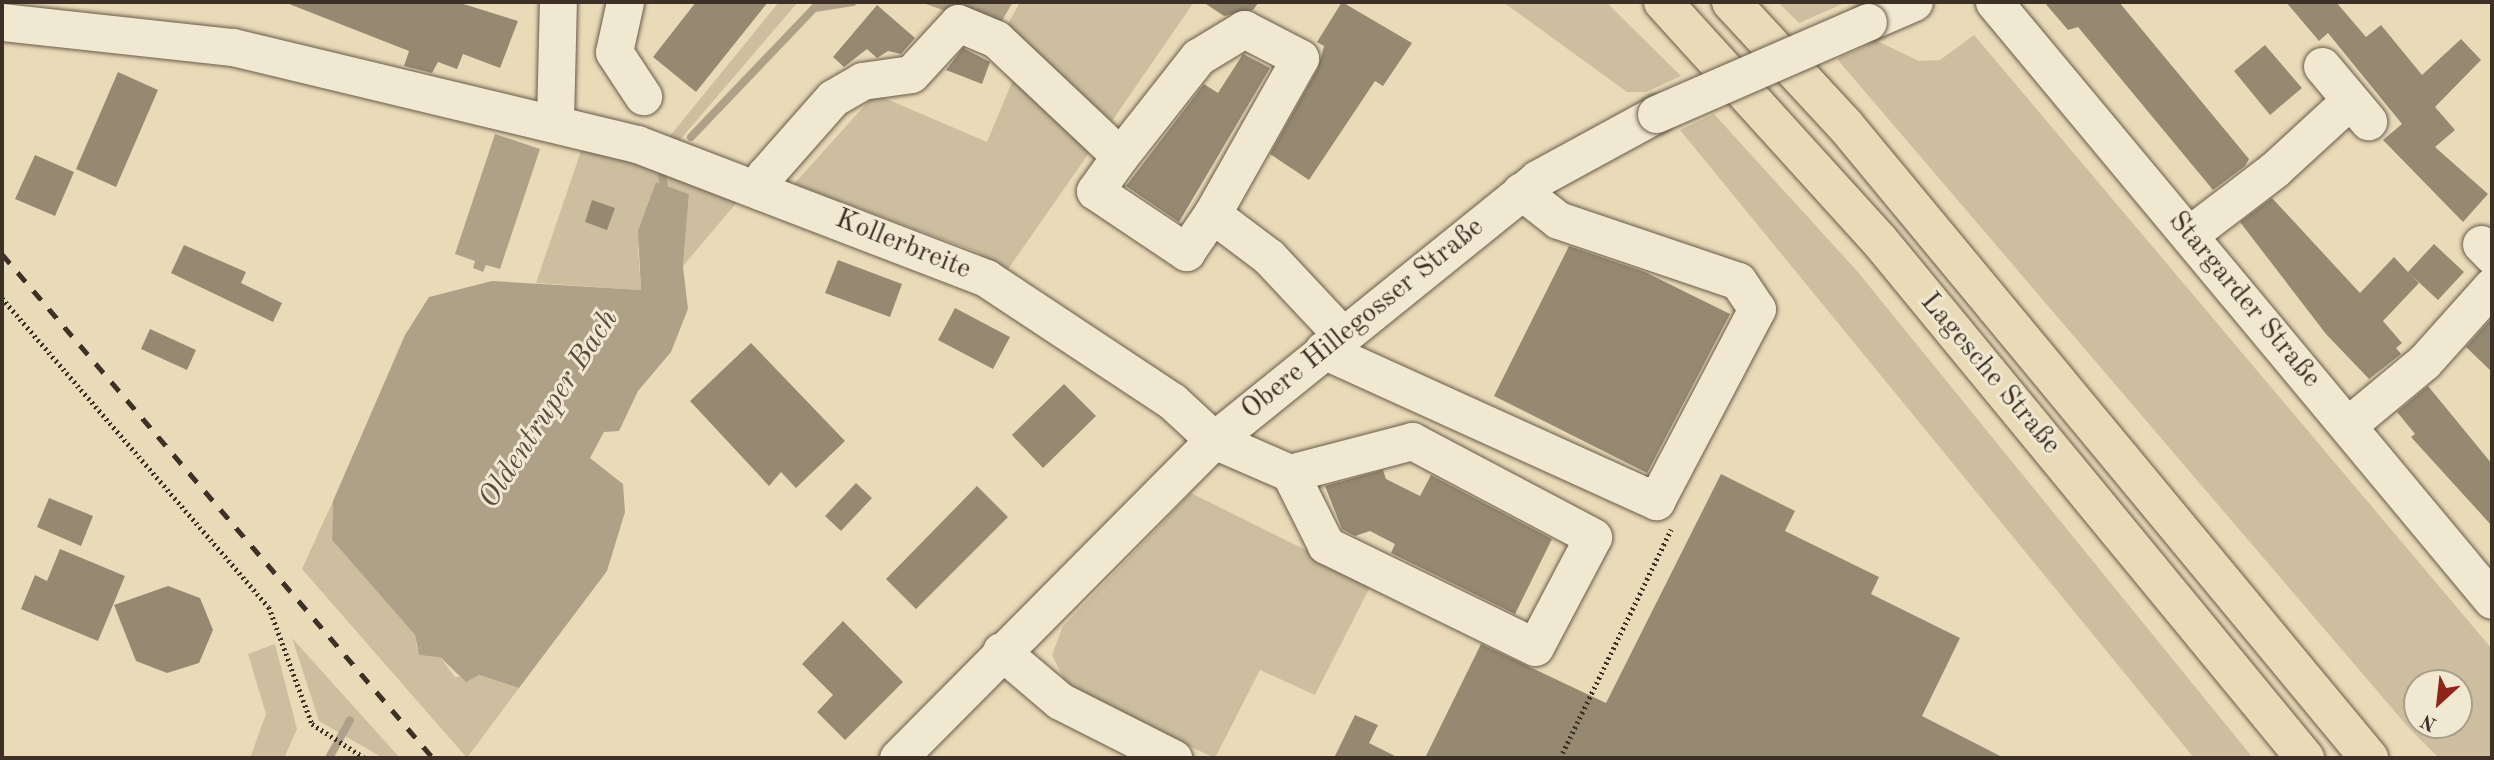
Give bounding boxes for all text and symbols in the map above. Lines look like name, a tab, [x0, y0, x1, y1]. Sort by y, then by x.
street label: Kollerbreite	[830, 203, 976, 287]
street label: Stargarder Straße	[2160, 205, 2328, 395]
street label: Obere Hillegosser Straße	[1235, 211, 1491, 427]
street label: Lagesche Straße	[1913, 286, 2067, 462]
water label: Oldentruper Bach	[471, 303, 627, 515]
north arrow	[2403, 669, 2473, 739]
text: N	[2418, 710, 2440, 733]

